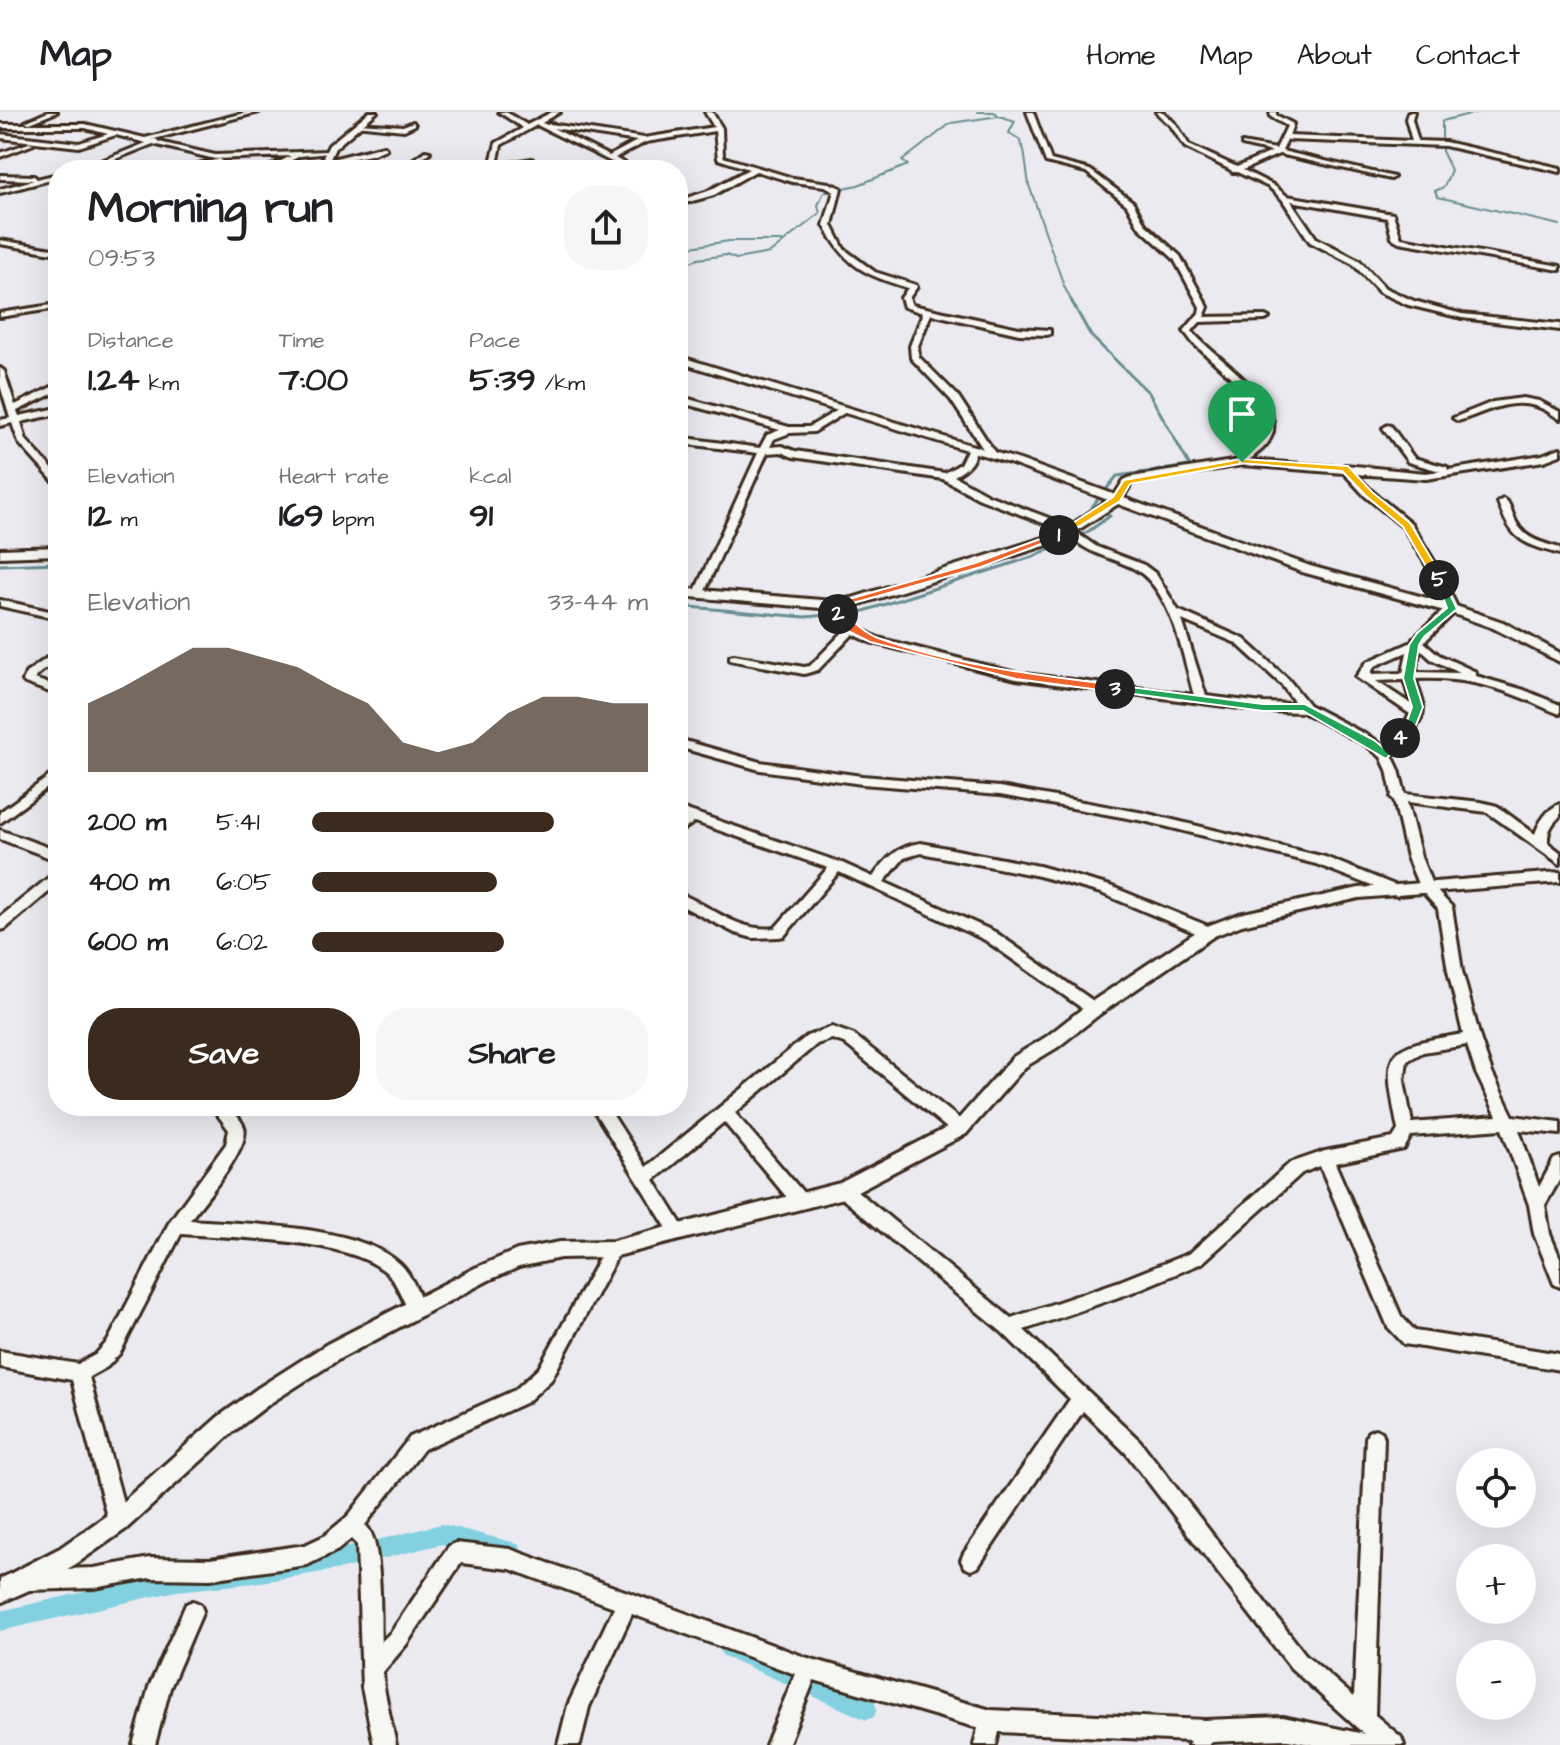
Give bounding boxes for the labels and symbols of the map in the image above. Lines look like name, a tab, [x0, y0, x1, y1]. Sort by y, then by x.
pin	[1208, 380, 1276, 462]
pin: 1	[1039, 515, 1079, 555]
pin: 5	[1419, 560, 1459, 600]
pin: 2	[818, 594, 858, 634]
pin: 3	[1095, 669, 1135, 709]
pin: 4	[1380, 718, 1420, 758]

